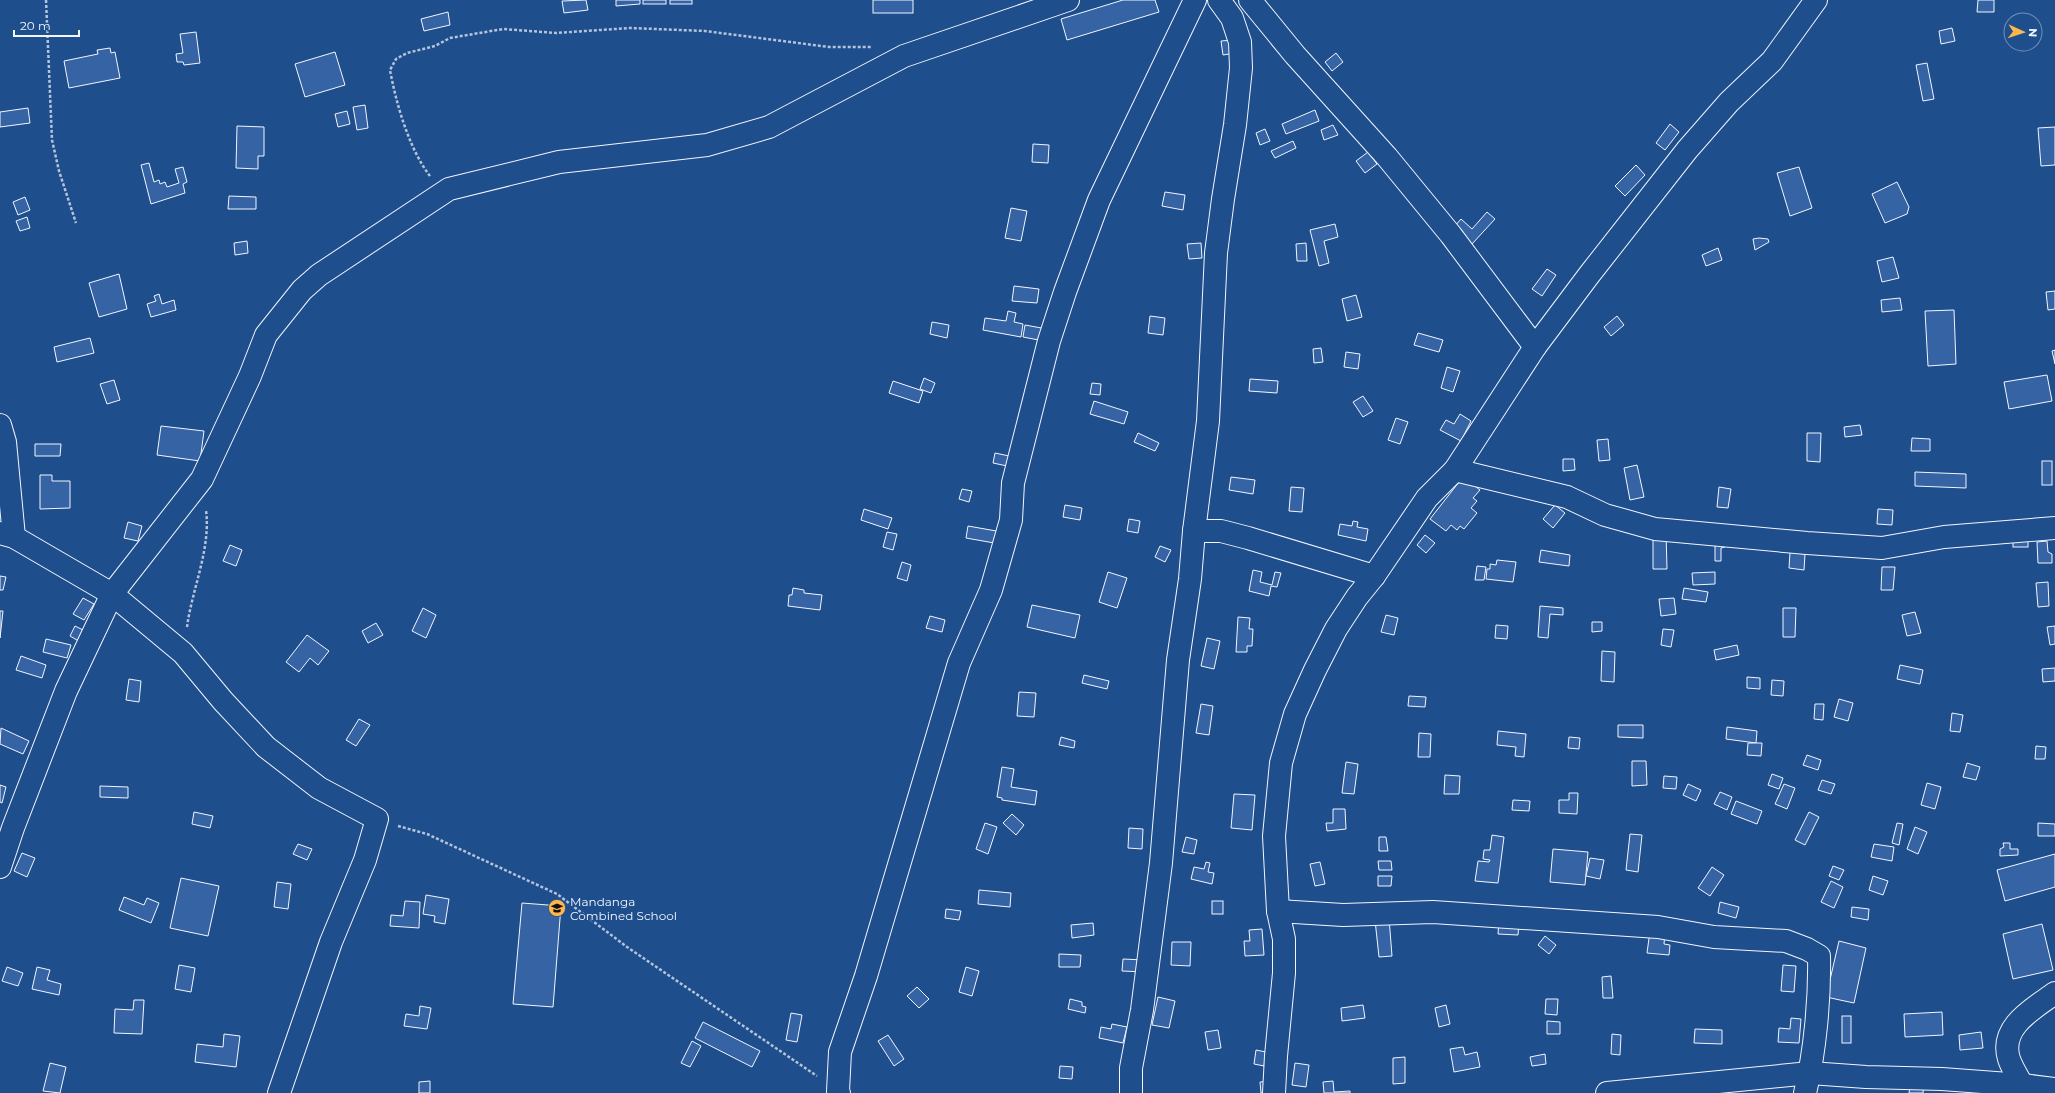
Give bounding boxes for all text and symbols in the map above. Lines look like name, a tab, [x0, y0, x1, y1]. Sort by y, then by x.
scale bar	[14, 12, 79, 38]
north arrow	[2003, 12, 2043, 52]
text: 20 m	[20, 18, 51, 33]
text: N	[2026, 28, 2040, 37]
place label: Mandanga Combined School	[570, 894, 677, 923]
school or university icon: Mandanga Combined School	[547, 898, 567, 918]

